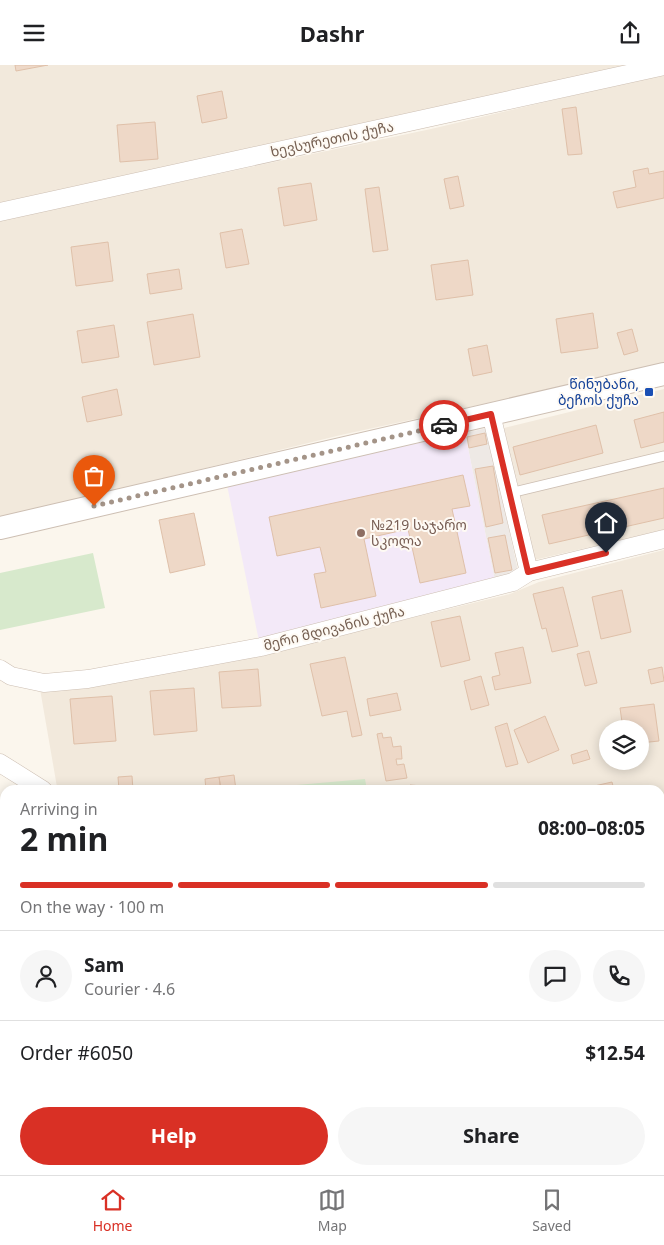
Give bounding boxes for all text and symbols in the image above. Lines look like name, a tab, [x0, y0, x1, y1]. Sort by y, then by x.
text: Dashr	[300, 18, 364, 48]
icon: menu	[20, 19, 48, 47]
icon: share	[616, 19, 644, 47]
street label: ხევსურეთის ქუჩა	[269, 116, 395, 161]
place label: წინუბანი, ბეჩოს ქუჩა	[558, 374, 639, 409]
marker: წინუბანი, ბეჩოს ქუჩა	[643, 386, 655, 398]
courier	[419, 400, 469, 450]
icon: car	[430, 411, 458, 439]
pin	[73, 455, 115, 506]
icon: bag	[80, 462, 108, 490]
pin	[585, 502, 627, 553]
icon: home	[592, 509, 620, 537]
place label: №219 საჯარო სკოლა	[371, 515, 467, 550]
marker: №219 საჯარო სკოლა	[355, 527, 367, 539]
street label: მერი მდივანის ქუჩა	[261, 601, 406, 654]
map controls	[599, 720, 649, 770]
button: layers	[599, 720, 649, 770]
text: Arriving in	[20, 798, 98, 820]
text: 08:00–08:05	[538, 815, 645, 841]
text: 2 min	[20, 817, 108, 860]
text: On the way · 100 m	[20, 896, 164, 918]
button: person	[20, 950, 72, 1002]
button: chat	[529, 950, 581, 1002]
button: phone	[593, 950, 645, 1002]
text: Sam	[84, 952, 124, 978]
text: Courier · 4.6	[84, 978, 175, 1000]
text: Order #6050	[20, 1040, 133, 1066]
text: $12.54	[585, 1040, 645, 1066]
button: Help	[20, 1107, 328, 1165]
button: Share	[338, 1107, 645, 1165]
tab: Home	[93, 1186, 132, 1235]
tab: Map	[318, 1186, 347, 1235]
tab: Saved	[532, 1186, 571, 1235]

